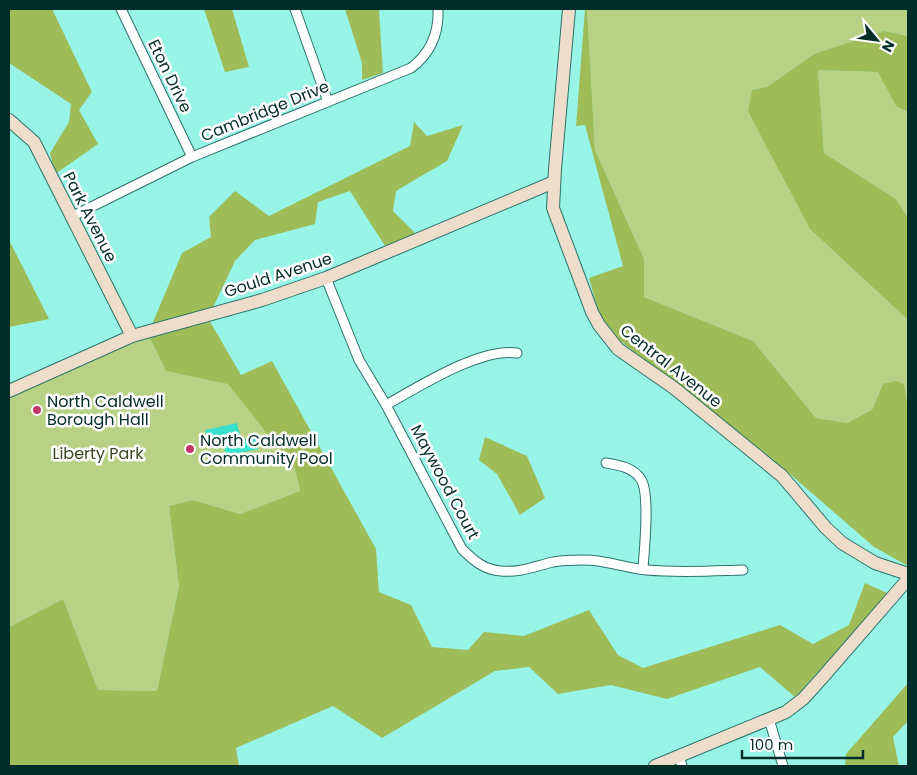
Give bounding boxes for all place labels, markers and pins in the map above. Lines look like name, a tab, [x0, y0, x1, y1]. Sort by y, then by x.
place label: North Caldwell Borough Hall	[47, 390, 164, 431]
marker: North Caldwell Borough Hall	[31, 404, 43, 416]
place label: North Caldwell Community Pool	[200, 429, 333, 470]
marker: North Caldwell Community Pool	[184, 443, 196, 455]

